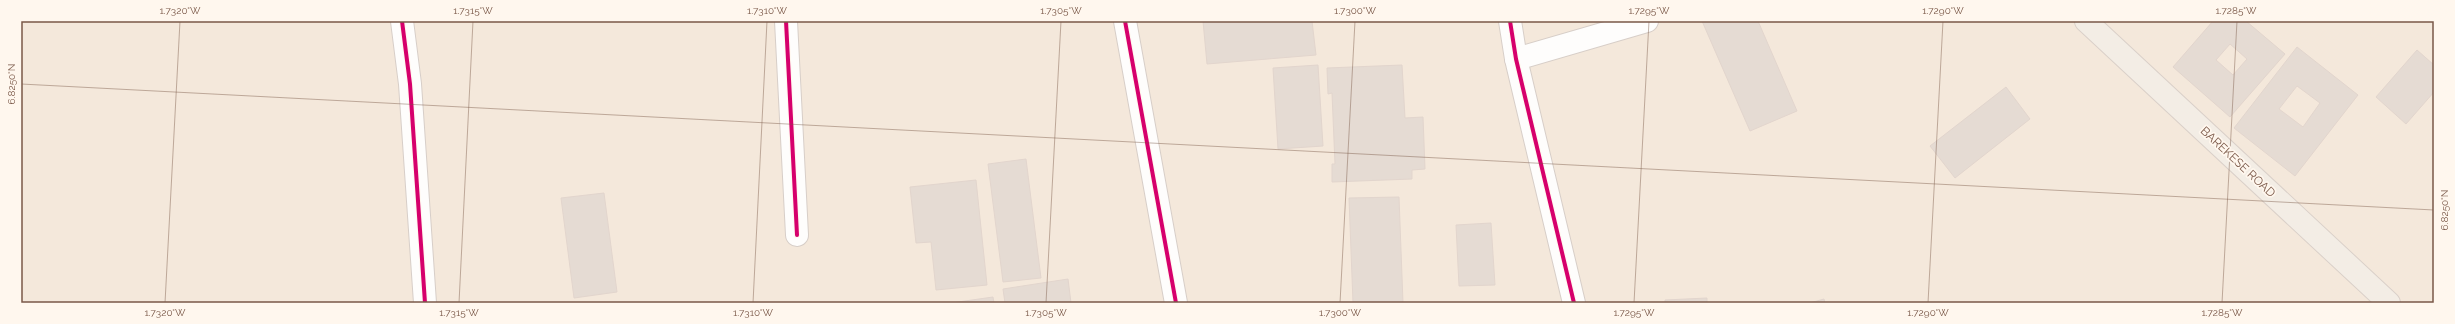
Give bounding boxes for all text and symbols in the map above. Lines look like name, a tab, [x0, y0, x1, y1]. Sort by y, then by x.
text: 1.7320°W	[160, 5, 201, 16]
text: 1.7315°W	[453, 5, 493, 16]
text: 1.7310°W	[747, 5, 787, 16]
text: 1.7305°W	[1040, 5, 1082, 16]
text: 1.7300°W	[1334, 5, 1376, 16]
text: 1.7295°W	[1629, 5, 1670, 16]
text: 1.7290°W	[1922, 5, 1964, 16]
text: 1.7285°W	[2216, 5, 2257, 16]
text: 6.8250°N	[6, 64, 17, 104]
street label: BAREKESE ROAD	[2198, 124, 2279, 200]
text: 6.8250°N	[2439, 190, 2450, 230]
text: 1.7320°W	[145, 307, 186, 318]
text: 1.7315°W	[439, 307, 479, 318]
text: 1.7310°W	[733, 307, 773, 318]
text: 1.7305°W	[1025, 307, 1067, 318]
text: 1.7300°W	[1319, 307, 1361, 318]
text: 1.7295°W	[1614, 307, 1655, 318]
text: 1.7290°W	[1907, 307, 1949, 318]
text: 1.7285°W	[2202, 307, 2243, 318]

